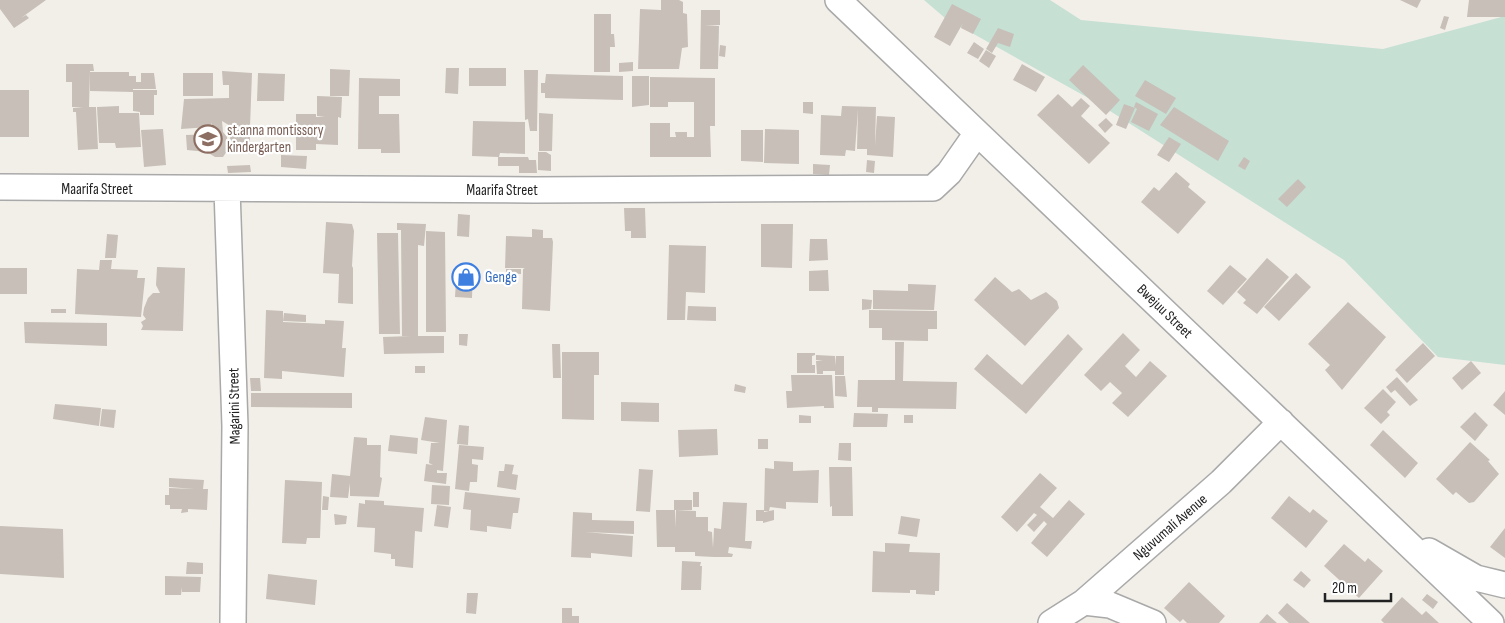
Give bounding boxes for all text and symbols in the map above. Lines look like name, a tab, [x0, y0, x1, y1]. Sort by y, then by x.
place label: st.anna montissory kindergarten	[227, 121, 324, 157]
school or university icon: st.anna montissory kindergarten	[193, 124, 223, 154]
street label: Maarifa Street	[61, 180, 133, 199]
street label: Maarifa Street	[466, 181, 538, 200]
shop icon: Genge	[451, 262, 481, 292]
place label: Genge	[485, 268, 517, 287]
street label: Bwejuu Street	[1133, 280, 1197, 343]
street label: Magarini Street	[224, 367, 245, 444]
street label: Nguvumali Avenue	[1129, 490, 1211, 565]
scale bar	[1325, 570, 1391, 602]
text: 20 m	[1332, 579, 1357, 598]

